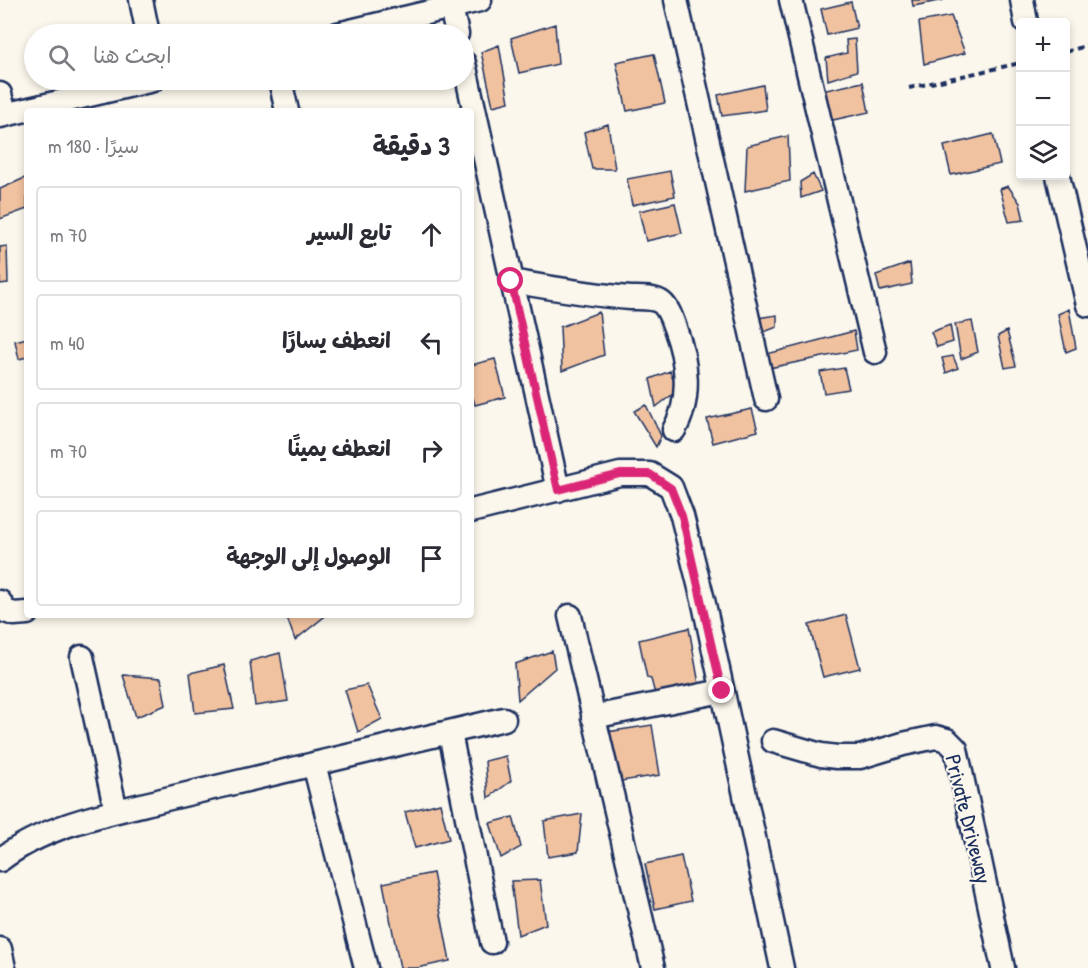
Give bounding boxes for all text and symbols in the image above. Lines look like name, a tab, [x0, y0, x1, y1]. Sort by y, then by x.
map controls	[1016, 18, 1070, 180]
button: +	[1016, 18, 1070, 72]
search box	[24, 24, 474, 90]
text: ابحث هنا	[93, 40, 172, 70]
icon: search	[45, 41, 78, 74]
button: −	[1016, 72, 1070, 126]
button: layers	[1016, 126, 1070, 180]
text: 3 دقيقة	[372, 128, 450, 163]
text: سيرًا · 180 m	[48, 132, 139, 159]
text: تابع السير	[308, 217, 391, 247]
icon: ahead	[415, 218, 448, 251]
text: 70 m	[50, 221, 87, 248]
route start	[497, 267, 523, 293]
text: انعطف يسارًا	[282, 325, 391, 355]
icon: left	[415, 326, 448, 359]
text: 40 m	[50, 329, 85, 356]
text: انعطف يمينًا	[288, 433, 391, 463]
icon: right	[415, 434, 448, 467]
text: 70 m	[50, 437, 87, 464]
text: الوصول إلى الوجهة	[226, 541, 391, 571]
icon: arrive	[415, 542, 448, 575]
route end	[708, 677, 734, 703]
street label: Private Driveway	[938, 751, 1000, 887]

